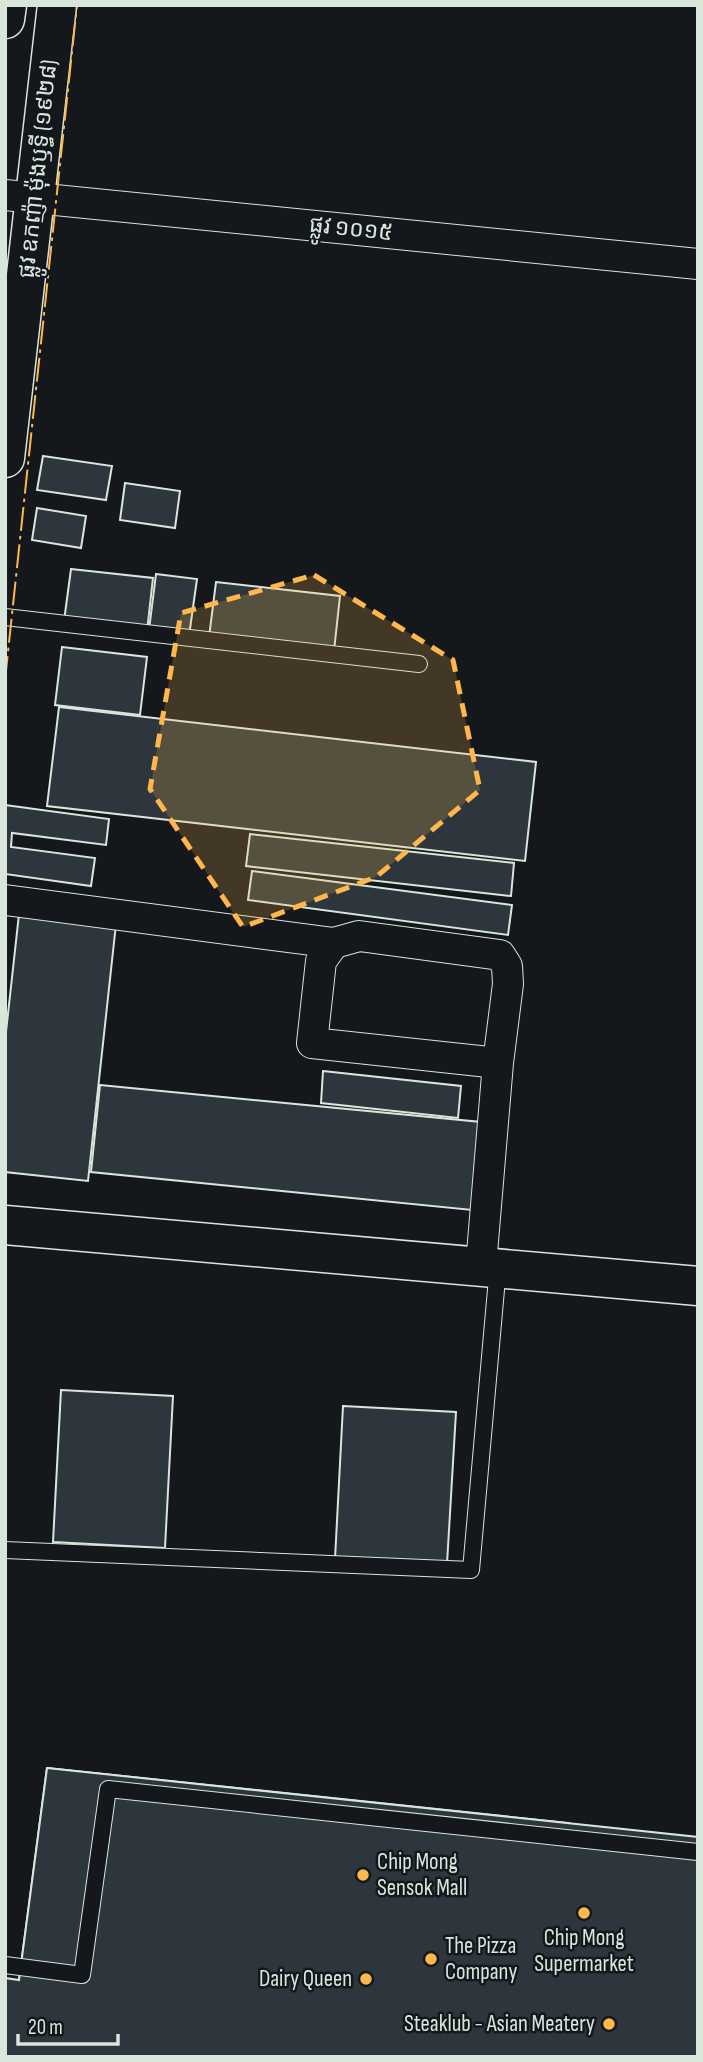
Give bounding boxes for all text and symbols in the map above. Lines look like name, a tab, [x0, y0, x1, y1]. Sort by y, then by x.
street label: ផ្លូវ ឧកញ៉ា ម៉ុងឫទ្ធី (១៩២៨)	[12, 58, 70, 280]
street label: ផ្លូវ ១០១៥	[307, 211, 394, 254]
place label: Chip Mong Sensok Mall	[377, 1848, 467, 1902]
marker: Chip Mong Sensok Mall	[355, 1867, 371, 1883]
marker: Chip Mong Supermarket	[576, 1905, 592, 1921]
place label: Chip Mong Supermarket	[534, 1924, 634, 1978]
place label: The Pizza Company	[445, 1932, 517, 1986]
marker: The Pizza Company	[423, 1951, 439, 1967]
place label: Dairy Queen	[259, 1965, 352, 1993]
marker: Dairy Queen	[358, 1971, 374, 1987]
scale bar	[18, 2002, 117, 2046]
place label: Steaklub - Asian Meatery	[404, 2010, 595, 2038]
text: 20 m	[28, 2015, 63, 2040]
marker: Steaklub - Asian Meatery	[601, 2016, 617, 2032]

